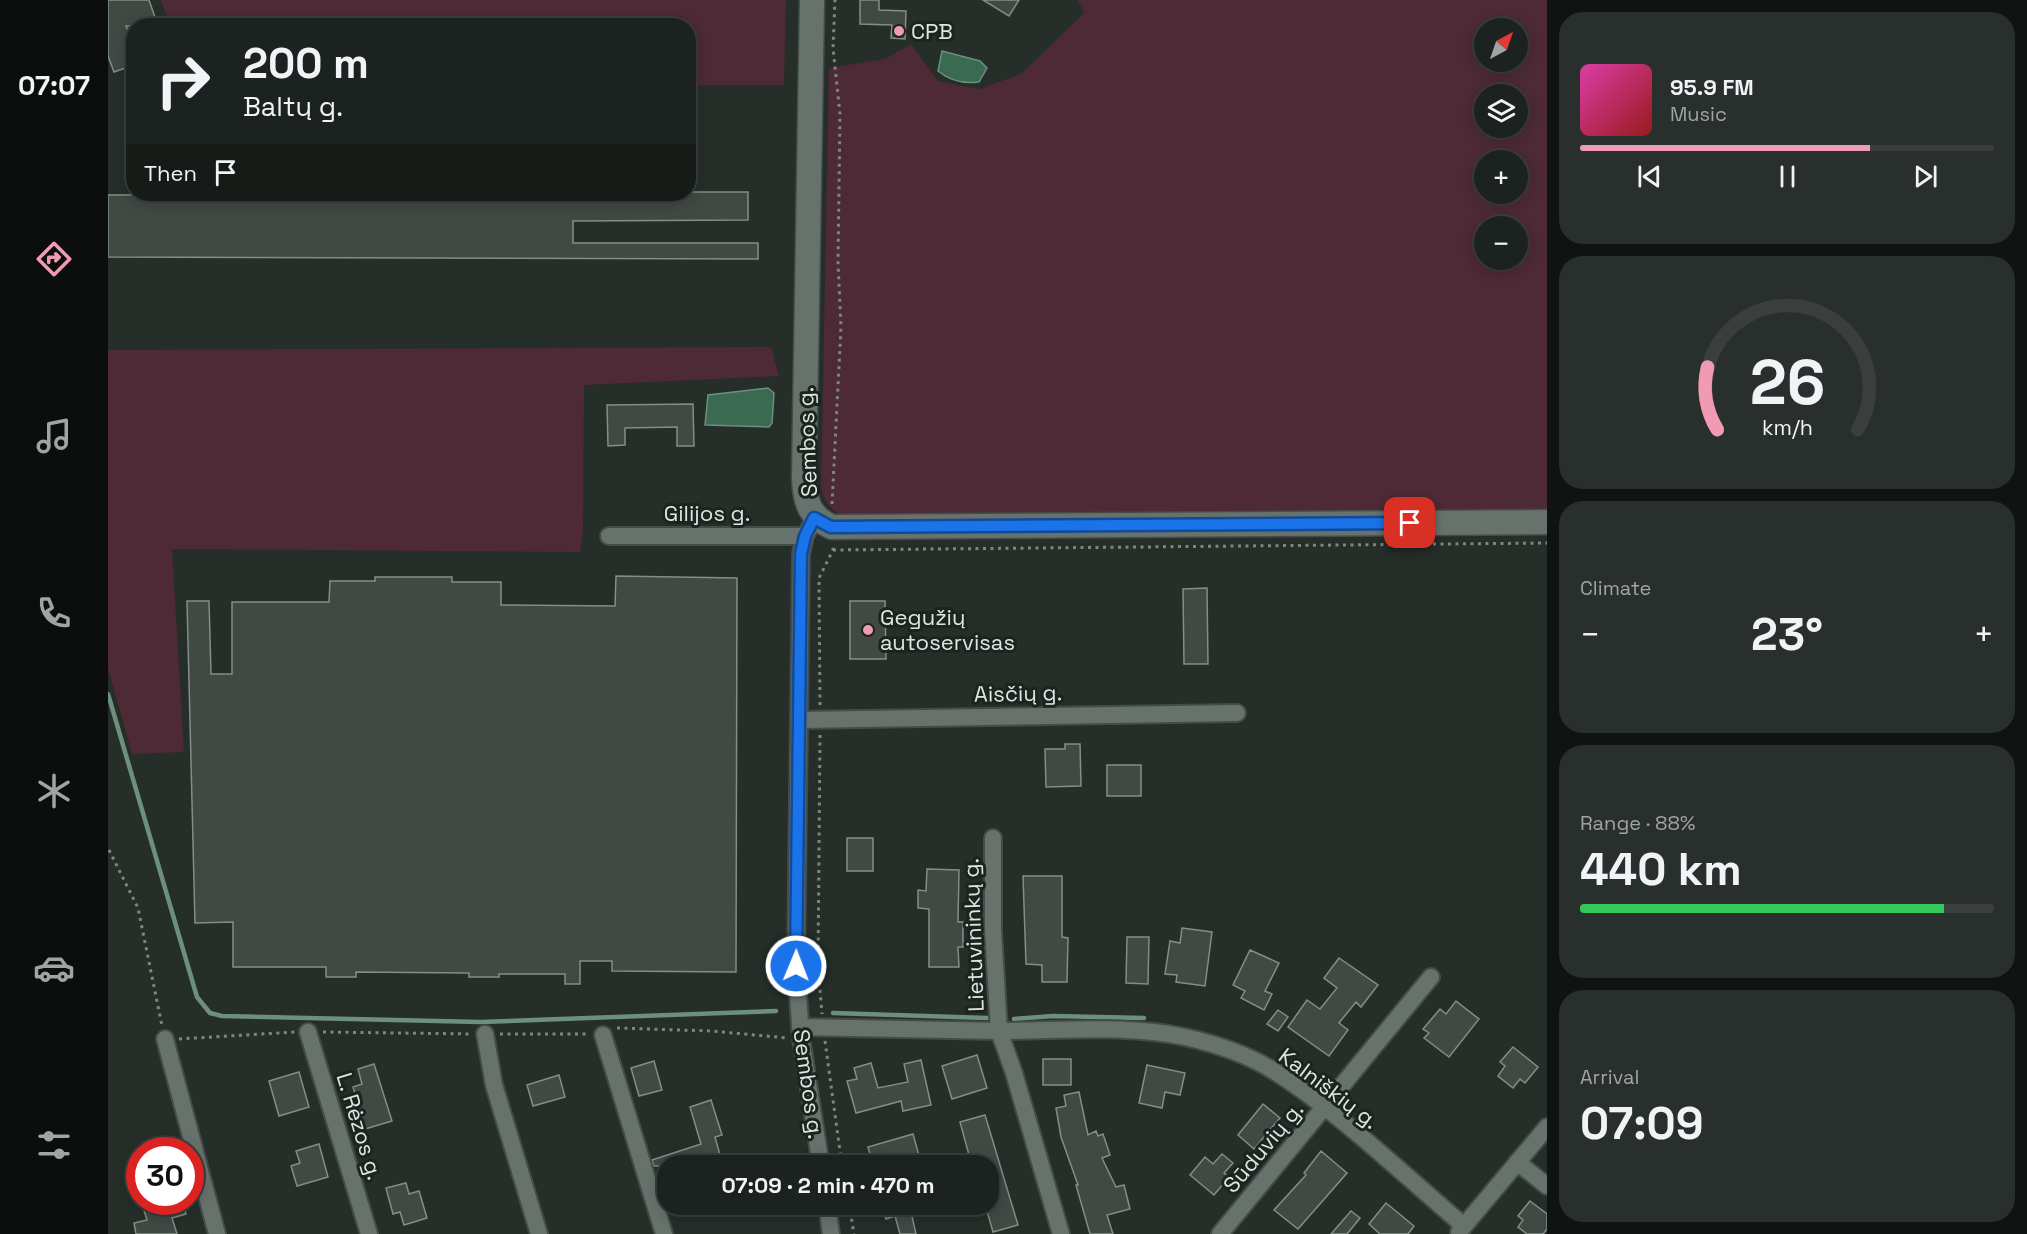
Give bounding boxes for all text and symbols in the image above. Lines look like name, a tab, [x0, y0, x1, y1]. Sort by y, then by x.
place label: CPB	[911, 17, 953, 45]
north arrow	[1474, 18, 1528, 72]
map controls	[1474, 18, 1528, 270]
marker: CPB	[892, 24, 906, 38]
text: 200 m	[243, 37, 369, 90]
icon: right	[144, 42, 222, 120]
text: 07:07	[18, 68, 90, 103]
text: 95.9 FM	[1670, 73, 1754, 101]
button: layers	[1474, 84, 1528, 138]
text: Baltų g.	[243, 89, 343, 124]
text: Music	[1670, 101, 1727, 127]
button: +	[1474, 150, 1528, 204]
icon: arrive	[209, 156, 242, 189]
text: Then	[144, 159, 197, 187]
icon: previous	[1633, 160, 1666, 193]
icon: pause	[1771, 160, 1804, 193]
icon: next	[1909, 160, 1942, 193]
button: −	[1474, 216, 1528, 270]
icon: directions	[33, 238, 75, 280]
text: 26	[1749, 343, 1825, 422]
street label: Sembos g.	[791, 386, 823, 498]
text: km/h	[1761, 414, 1813, 441]
icon: music	[33, 415, 75, 457]
pin	[1384, 497, 1435, 548]
street label: Gilijos g.	[664, 499, 750, 527]
icon: arrive	[1393, 506, 1426, 539]
text: Climate	[1580, 575, 1651, 601]
icon: phone	[33, 592, 75, 634]
place label: Gegužių autoservisas	[880, 603, 1015, 656]
text: 23°	[1751, 606, 1823, 663]
text: −	[1580, 614, 1600, 656]
text: +	[1974, 614, 1994, 656]
marker: Gegužių autoservisas	[861, 623, 875, 637]
street label: Aisčių g.	[974, 678, 1062, 708]
icon: climate	[33, 770, 75, 812]
text: Range · 88%	[1580, 810, 1695, 836]
text: 440 km	[1580, 841, 1742, 898]
street label: Lietuvininkų g.	[956, 858, 990, 1012]
position arrow	[764, 934, 828, 998]
icon: car	[33, 947, 75, 989]
street label: Sembos g.	[787, 1028, 831, 1140]
street label: Kalniškių g.	[1273, 1041, 1385, 1135]
text: Arrival	[1580, 1064, 1639, 1090]
street label: L. Rėzos g.	[330, 1069, 390, 1183]
text: 07:09	[1580, 1095, 1704, 1152]
street label: Sūduvių g.	[1217, 1096, 1309, 1198]
icon: filters	[33, 1124, 75, 1166]
speed limit sign: 30	[126, 1137, 204, 1215]
text: 07:09 · 2 min · 470 m	[721, 1171, 935, 1199]

